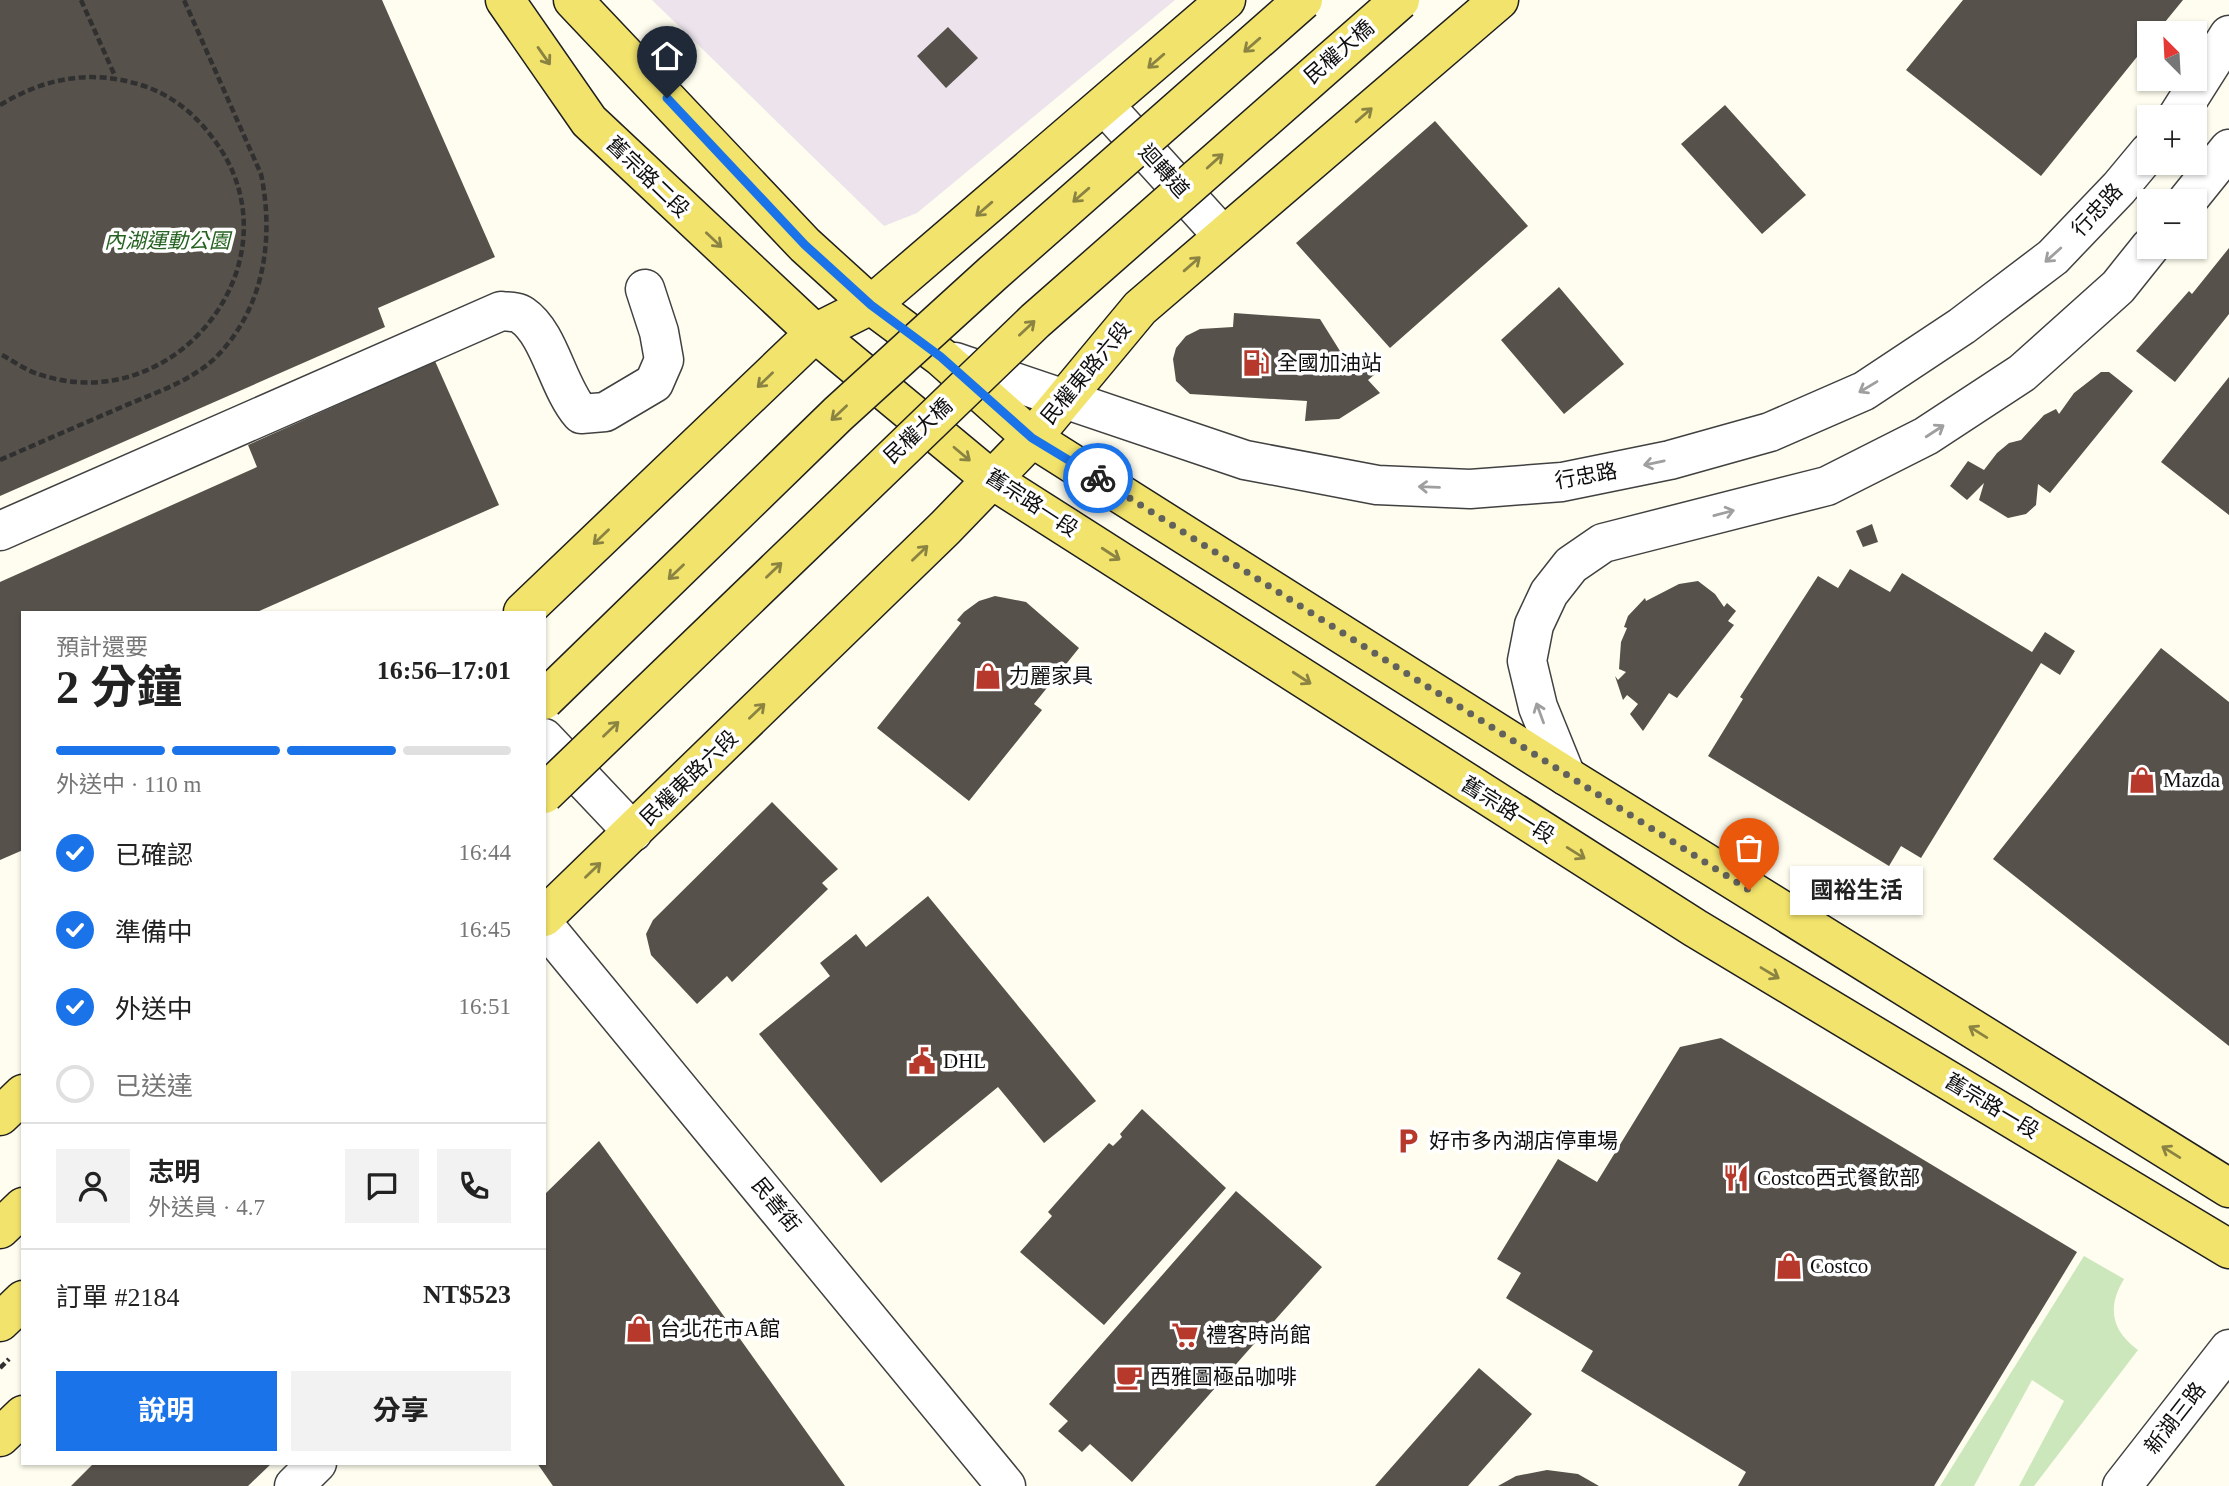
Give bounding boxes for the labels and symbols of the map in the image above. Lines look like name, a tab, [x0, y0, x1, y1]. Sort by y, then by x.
street label: 民權大橋	[1299, 15, 1379, 89]
north arrow	[2137, 21, 2207, 91]
pin	[637, 26, 697, 98]
one-way arrow	[1243, 37, 1261, 53]
one-way arrow	[537, 46, 551, 65]
one-way arrow	[1148, 53, 1166, 69]
one-way arrow	[1355, 107, 1373, 123]
street label: 舊宗路二段	[602, 132, 694, 222]
street label: 迴轉道	[1134, 140, 1194, 202]
one-way arrow	[1206, 153, 1224, 169]
street label: 行忠路	[2067, 179, 2127, 241]
one-way arrow	[1072, 187, 1090, 203]
one-way arrow	[975, 201, 993, 217]
park label: 內湖運動公園	[104, 229, 233, 253]
one-way arrow	[705, 232, 722, 249]
one-way arrow	[2045, 247, 2062, 264]
one-way arrow	[1182, 256, 1200, 272]
street label: 民權東路六段	[1036, 317, 1136, 429]
one-way arrow	[1018, 320, 1035, 337]
fuel station icon: 全國加油站	[1241, 348, 1271, 378]
place label: 全國加油站	[1277, 351, 1382, 375]
one-way arrow	[757, 371, 774, 388]
one-way arrow	[1858, 380, 1878, 394]
street label: 民權大橋	[879, 394, 957, 468]
one-way arrow	[831, 405, 848, 422]
one-way arrow	[1924, 423, 1944, 437]
courier	[1063, 443, 1133, 513]
one-way arrow	[952, 446, 970, 462]
one-way arrow	[1643, 457, 1666, 471]
street label: 行忠路	[1553, 459, 1619, 493]
street label: 舊宗路一段	[981, 464, 1083, 542]
one-way arrow	[1418, 481, 1441, 494]
one-way arrow	[1712, 506, 1735, 519]
one-way arrow	[593, 529, 610, 546]
one-way arrow	[911, 544, 928, 561]
one-way arrow	[1101, 548, 1121, 562]
one-way arrow	[765, 562, 782, 579]
one-way arrow	[668, 563, 685, 580]
shop icon: 力麗家具	[973, 661, 1003, 691]
place label: 力麗家具	[1009, 664, 1093, 688]
one-way arrow	[1292, 671, 1312, 685]
one-way arrow	[748, 703, 765, 720]
one-way arrow	[1533, 703, 1546, 725]
one-way arrow	[602, 720, 619, 737]
street label: 民權東路六段	[635, 726, 743, 830]
shop icon: Mazda	[2127, 765, 2157, 795]
place label: Mazda	[2163, 768, 2221, 792]
street label: 舊宗路一段	[1457, 772, 1559, 848]
pin	[1719, 818, 1779, 890]
one-way arrow	[1566, 847, 1586, 861]
one-way arrow	[585, 861, 602, 878]
callout: 國裕生活	[1791, 866, 1924, 914]
one-way arrow	[1759, 966, 1779, 980]
one-way arrow	[1968, 1025, 1988, 1039]
public building icon: DHL	[907, 1046, 937, 1076]
place label: DHL	[943, 1049, 986, 1073]
street label: 舊宗路一段	[1941, 1069, 2043, 1143]
parking icon: 好市多內湖店停車場	[1393, 1126, 1423, 1156]
place label: 好市多內湖店停車場	[1429, 1129, 1618, 1153]
one-way arrow	[2162, 1145, 2181, 1160]
restaurant icon: Costco西式餐飲部	[1721, 1163, 1751, 1193]
place label: Costco西式餐飲部	[1757, 1166, 1920, 1190]
street label: 民善街	[747, 1173, 805, 1237]
shop icon: Costco	[1774, 1251, 1804, 1281]
place label: Costco	[1810, 1254, 1868, 1278]
shop icon: 台北花市A館	[624, 1314, 654, 1344]
place label: 台北花市A館	[660, 1317, 780, 1341]
supermarket icon: 禮客時尚館	[1170, 1320, 1200, 1350]
place label: 禮客時尚館	[1206, 1323, 1311, 1347]
cafe icon: 西雅圖極品咖啡	[1114, 1362, 1144, 1392]
place label: 西雅圖極品咖啡	[1150, 1365, 1297, 1389]
street label: 新湖三路	[2140, 1378, 2210, 1458]

